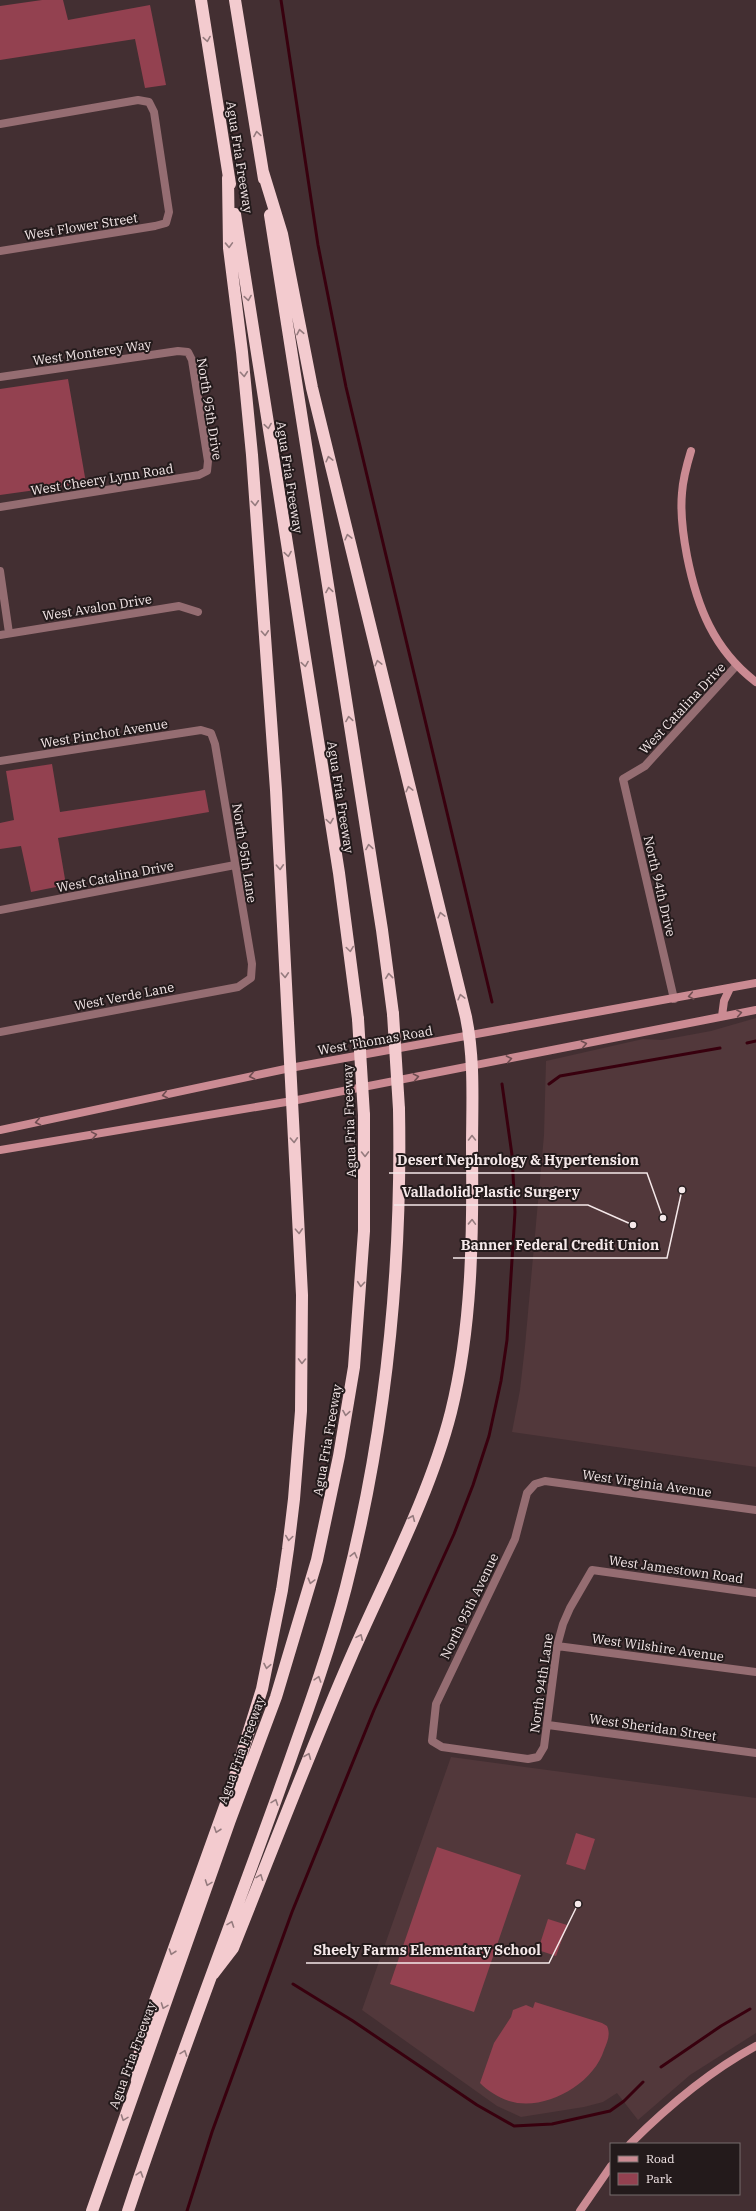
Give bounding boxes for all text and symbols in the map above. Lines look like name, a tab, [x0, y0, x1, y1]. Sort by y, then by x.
one-way arrow	[203, 35, 211, 42]
street label: Agua Fria Freeway	[222, 100, 257, 214]
one-way arrow	[253, 131, 262, 137]
street label: West Flower Street	[23, 209, 139, 244]
one-way arrow	[225, 242, 233, 248]
one-way arrow	[243, 294, 252, 301]
one-way arrow	[297, 329, 305, 335]
street label: West Monterey Way	[32, 336, 153, 369]
street label: North 95th Drive	[193, 357, 226, 461]
one-way arrow	[239, 371, 248, 377]
street label: Agua Fria Freeway	[272, 420, 307, 534]
one-way arrow	[263, 423, 272, 429]
one-way arrow	[325, 455, 333, 462]
street label: West Cheery Lynn Road	[29, 460, 175, 499]
one-way arrow	[250, 500, 259, 506]
one-way arrow	[344, 533, 352, 540]
one-way arrow	[283, 551, 292, 558]
one-way arrow	[325, 587, 334, 593]
street label: West Avalon Drive	[41, 590, 153, 625]
one-way arrow	[260, 630, 269, 636]
street label: West Catalina Drive	[636, 659, 729, 758]
one-way arrow	[375, 660, 383, 666]
one-way arrow	[300, 661, 309, 667]
street label: West Pinchot Avenue	[39, 715, 169, 752]
one-way arrow	[345, 716, 354, 722]
street label: Agua Fria Freeway	[323, 740, 358, 854]
one-way arrow	[406, 786, 414, 792]
street label: North 95th Lane	[228, 802, 261, 904]
one-way arrow	[325, 818, 334, 824]
street label: North 94th Drive	[640, 834, 679, 938]
one-way arrow	[365, 844, 374, 850]
street label: West Catalina Drive	[55, 857, 175, 896]
one-way arrow	[275, 864, 284, 870]
one-way arrow	[437, 912, 445, 919]
one-way arrow	[345, 946, 354, 952]
one-way arrow	[281, 972, 290, 978]
one-way arrow	[385, 973, 394, 979]
street label: West Verde Lane	[73, 978, 176, 1015]
one-way arrow	[688, 991, 695, 1000]
one-way arrow	[458, 994, 466, 1001]
one-way arrow	[736, 1009, 742, 1018]
street label: West Thomas Road	[316, 1022, 434, 1059]
one-way arrow	[581, 1041, 587, 1049]
one-way arrow	[506, 1056, 513, 1064]
street label: Agua Fria Freeway	[339, 1064, 360, 1178]
one-way arrow	[249, 1071, 255, 1079]
one-way arrow	[413, 1073, 420, 1082]
one-way arrow	[162, 1091, 168, 1099]
one-way arrow	[34, 1118, 41, 1126]
one-way arrow	[91, 1131, 97, 1140]
one-way arrow	[468, 1135, 476, 1141]
one-way arrow	[290, 1137, 298, 1143]
callout: Desert Nephrology & Hypertension	[389, 1147, 647, 1173]
one-way arrow	[361, 1151, 369, 1157]
text: Desert Nephrology & Hypertension	[397, 1151, 639, 1169]
callout: Valladolid Plastic Surgery	[394, 1179, 588, 1205]
text: Valladolid Plastic Surgery	[402, 1183, 580, 1201]
one-way arrow	[467, 1219, 476, 1225]
one-way arrow	[294, 1228, 303, 1234]
callout: Banner Federal Credit Union	[453, 1232, 667, 1258]
text: Banner Federal Credit Union	[461, 1236, 659, 1254]
one-way arrow	[356, 1281, 365, 1287]
one-way arrow	[298, 1358, 307, 1364]
street label: Agua Fria Freeway	[309, 1383, 346, 1497]
one-way arrow	[342, 1410, 351, 1416]
street label: West Virginia Avenue	[581, 1466, 713, 1501]
one-way arrow	[408, 1514, 416, 1521]
one-way arrow	[285, 1534, 294, 1541]
street label: North 95th Avenue	[436, 1550, 503, 1662]
one-way arrow	[349, 1551, 357, 1558]
street label: West Jamestown Road	[608, 1552, 744, 1587]
one-way arrow	[307, 1577, 316, 1584]
street label: West Wilshire Avenue	[591, 1630, 725, 1665]
street label: North 94th Lane	[526, 1632, 557, 1734]
one-way arrow	[355, 1633, 363, 1641]
one-way arrow	[264, 1663, 272, 1669]
one-way arrow	[313, 1676, 322, 1683]
street label: Agua Fria Freeway	[214, 1694, 269, 1806]
street label: West Sheridan Street	[588, 1710, 718, 1745]
one-way arrow	[304, 1753, 312, 1760]
one-way arrow	[270, 1799, 279, 1806]
one-way arrow	[213, 1826, 221, 1833]
one-way arrow	[256, 1873, 264, 1880]
one-way arrow	[204, 1880, 212, 1887]
one-way arrow	[226, 1921, 235, 1928]
callout: Sheely Farms Elementary School	[306, 1937, 549, 1963]
text: Sheely Farms Elementary School	[313, 1941, 541, 1959]
one-way arrow	[168, 1948, 176, 1955]
street label: Agua Fria Freeway	[105, 1999, 160, 2111]
one-way arrow	[160, 2002, 169, 2009]
one-way arrow	[180, 2049, 188, 2056]
one-way arrow	[120, 2114, 128, 2121]
legend	[610, 2143, 740, 2195]
text: Road	[646, 2151, 675, 2166]
one-way arrow	[135, 2171, 144, 2178]
text: Park	[646, 2171, 672, 2186]

